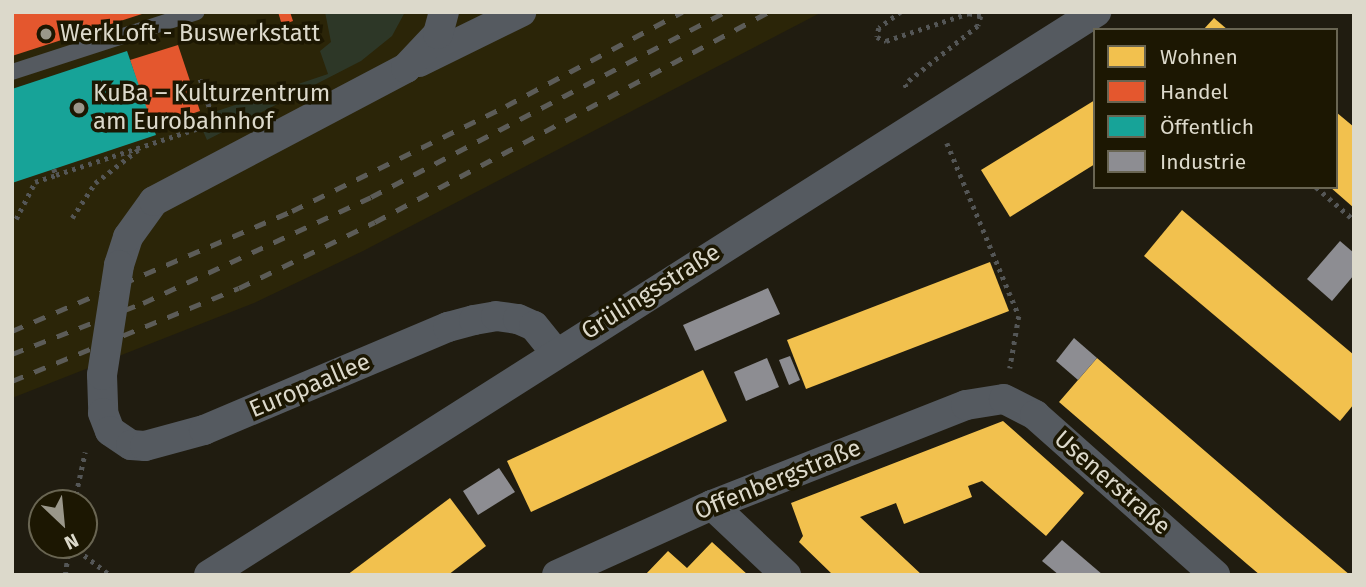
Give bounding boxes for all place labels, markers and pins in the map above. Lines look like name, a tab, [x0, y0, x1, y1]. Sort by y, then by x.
place label: WerkLoft - Buswerkstatt	[60, 20, 320, 48]
marker: WerkLoft - Buswerkstatt	[38, 26, 54, 42]
place label: KuBa – Kulturzentrum am Eurobahnhof	[93, 80, 330, 136]
marker: KuBa – Kulturzentrum am Eurobahnhof	[71, 100, 87, 116]

